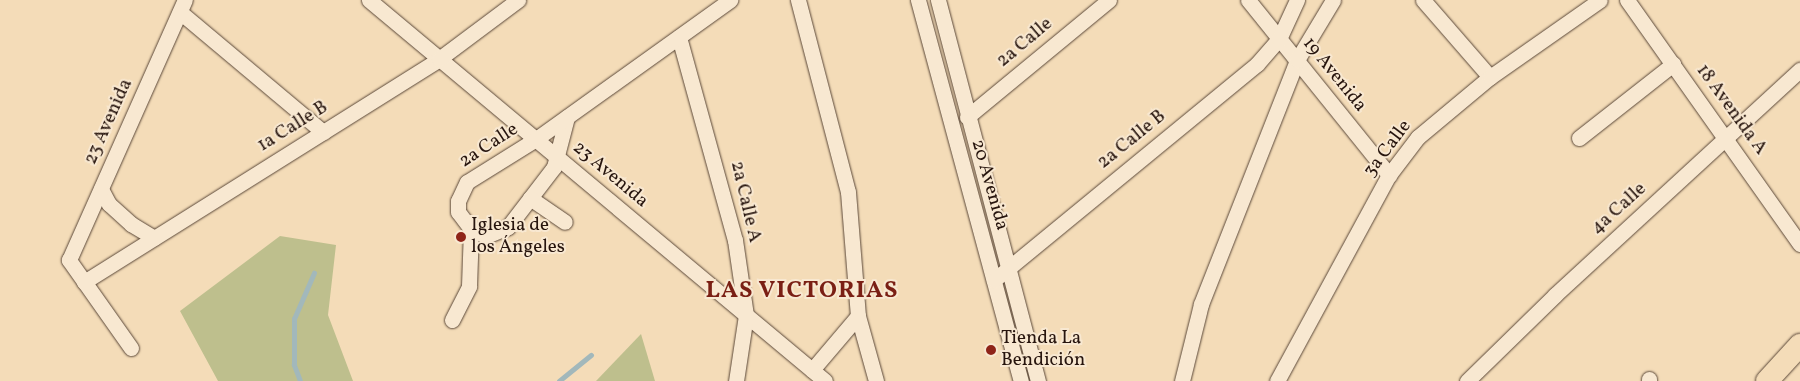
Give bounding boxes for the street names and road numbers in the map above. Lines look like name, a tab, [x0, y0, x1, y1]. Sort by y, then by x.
street label: 2a Calle	[993, 13, 1057, 73]
street label: 19 Avenida	[1297, 33, 1371, 117]
street label: 18 Avenida A	[1691, 60, 1771, 160]
street label: 23 Avenida	[80, 76, 138, 168]
street label: 1a Calle B	[254, 97, 332, 157]
street label: 2a Calle B	[1093, 106, 1171, 174]
street label: 3a Calle	[1359, 116, 1417, 182]
street label: 2a Calle	[455, 119, 523, 173]
street label: 23 Avenida	[568, 137, 652, 213]
street label: 20 Avenida	[965, 137, 1013, 233]
street label: 2a Calle A	[725, 159, 765, 245]
street label: 4a Calle	[1587, 178, 1651, 240]

